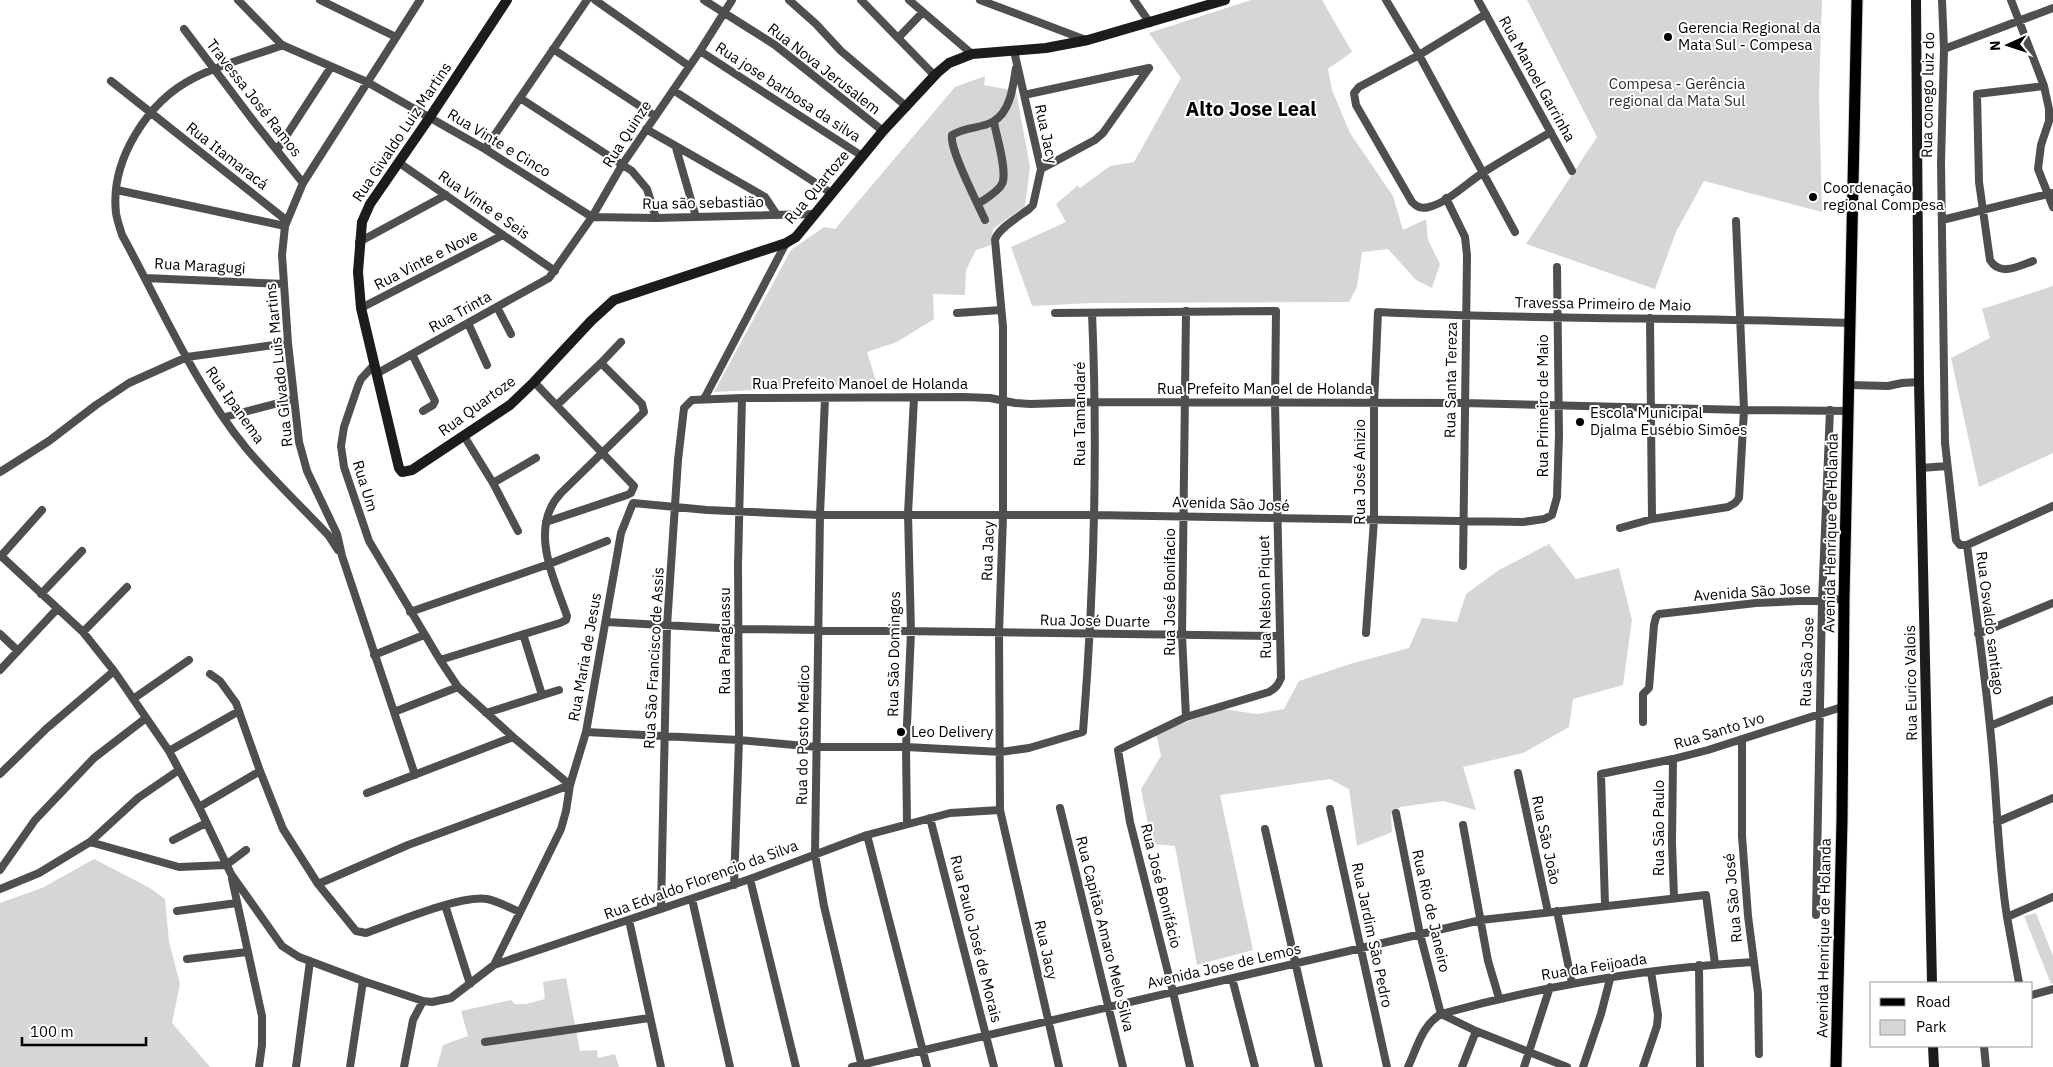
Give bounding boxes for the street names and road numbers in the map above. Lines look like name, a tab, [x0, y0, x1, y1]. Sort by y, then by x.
street label: Rua Manoel Garrinha	[1495, 13, 1580, 145]
street label: Rua Nova Jerusalem	[764, 19, 885, 119]
street label: Rua conego luiz do	[1917, 32, 1938, 158]
street label: Travessa José Ramos	[203, 35, 306, 160]
street label: Rua jose barbosa da silva	[712, 37, 865, 146]
street label: Rua Givaldo Luiz Martins	[348, 58, 455, 205]
street label: Rua Quinze	[598, 97, 655, 171]
street label: Rua Jacy	[1031, 102, 1062, 166]
street label: Rua Vinte e Cinco	[444, 104, 554, 181]
street label: Rua Itamaracá	[182, 118, 272, 194]
street label: Rua Quartoze	[780, 146, 853, 228]
street label: Rua Vinte e Seis	[435, 166, 534, 243]
street label: Rua são sebastião	[642, 192, 764, 213]
street label: Rua Vinte e Nove	[371, 225, 481, 294]
street label: Rua Maragugi	[154, 254, 246, 277]
street label: Rua Gilvado Luis Martins	[260, 282, 297, 448]
street label: Rua Trinta	[425, 287, 494, 337]
street label: Travessa Primeiro de Maio	[1515, 292, 1691, 315]
street label: Rua Santa Tereza	[1440, 322, 1461, 438]
street label: Rua Primeiro de Maio	[1533, 334, 1552, 478]
street label: Rua Tamandaré	[1070, 361, 1089, 467]
street label: Rua Ipanema	[202, 362, 269, 447]
street label: Rua Quartoze	[434, 371, 519, 440]
street label: Rua Prefeito Manoel de Holanda	[752, 374, 968, 393]
street label: Rua Prefeito Manoel de Holanda	[1157, 379, 1373, 398]
street label: Rua José Anizio	[1350, 419, 1369, 525]
street label: Avenida Henrique de Holanda	[1819, 433, 1842, 633]
street label: Rua Um	[349, 458, 382, 514]
street label: Avenida São José	[1172, 492, 1290, 515]
street label: Rua Jacy	[977, 520, 998, 581]
street label: Rua José Bonifacio	[1160, 528, 1179, 656]
street label: Rua Nelson Piquet	[1254, 535, 1275, 659]
street label: Rua Osvaldo santiago	[1972, 550, 2009, 696]
street label: Rua São Francisco de Assis	[639, 567, 668, 749]
street label: Avenida São Jose	[1693, 578, 1811, 605]
street label: Rua Paraguassu	[715, 587, 734, 695]
street label: Rua Maria de Jesus	[564, 591, 605, 723]
street label: Rua São Domingos	[883, 591, 904, 717]
street label: Rua José Duarte	[1040, 610, 1150, 631]
street label: Rua São Jose	[1795, 617, 1818, 707]
street label: Rua Eurico Valois	[1900, 625, 1921, 741]
street label: Rua do Posto Medico	[792, 665, 813, 805]
street label: Rua Santo Ivo	[1671, 708, 1766, 753]
street label: Rua São Paulo	[1649, 780, 1668, 876]
street label: Rua São João	[1528, 794, 1565, 886]
street label: Rua José Bonifácio	[1137, 822, 1186, 950]
street label: Rua Capitão Amaro Melo Silva	[1072, 834, 1139, 1034]
street label: Rua Edvaldo Florencio da Silva	[601, 836, 800, 924]
street label: Avenida Henrique de Holanda	[1812, 838, 1835, 1038]
street label: Rua Rio de Janeiro	[1408, 848, 1455, 974]
street label: Rua São José	[1719, 852, 1746, 944]
street label: Rua Paulo José de Morais	[946, 853, 1006, 1025]
street label: Rua Jardim São Pedro	[1348, 861, 1397, 1009]
street label: Rua Jacy	[1030, 918, 1063, 982]
street label: Avenida Jose de Lemos	[1145, 939, 1303, 992]
street label: Rua da Feijoada	[1540, 949, 1648, 984]

